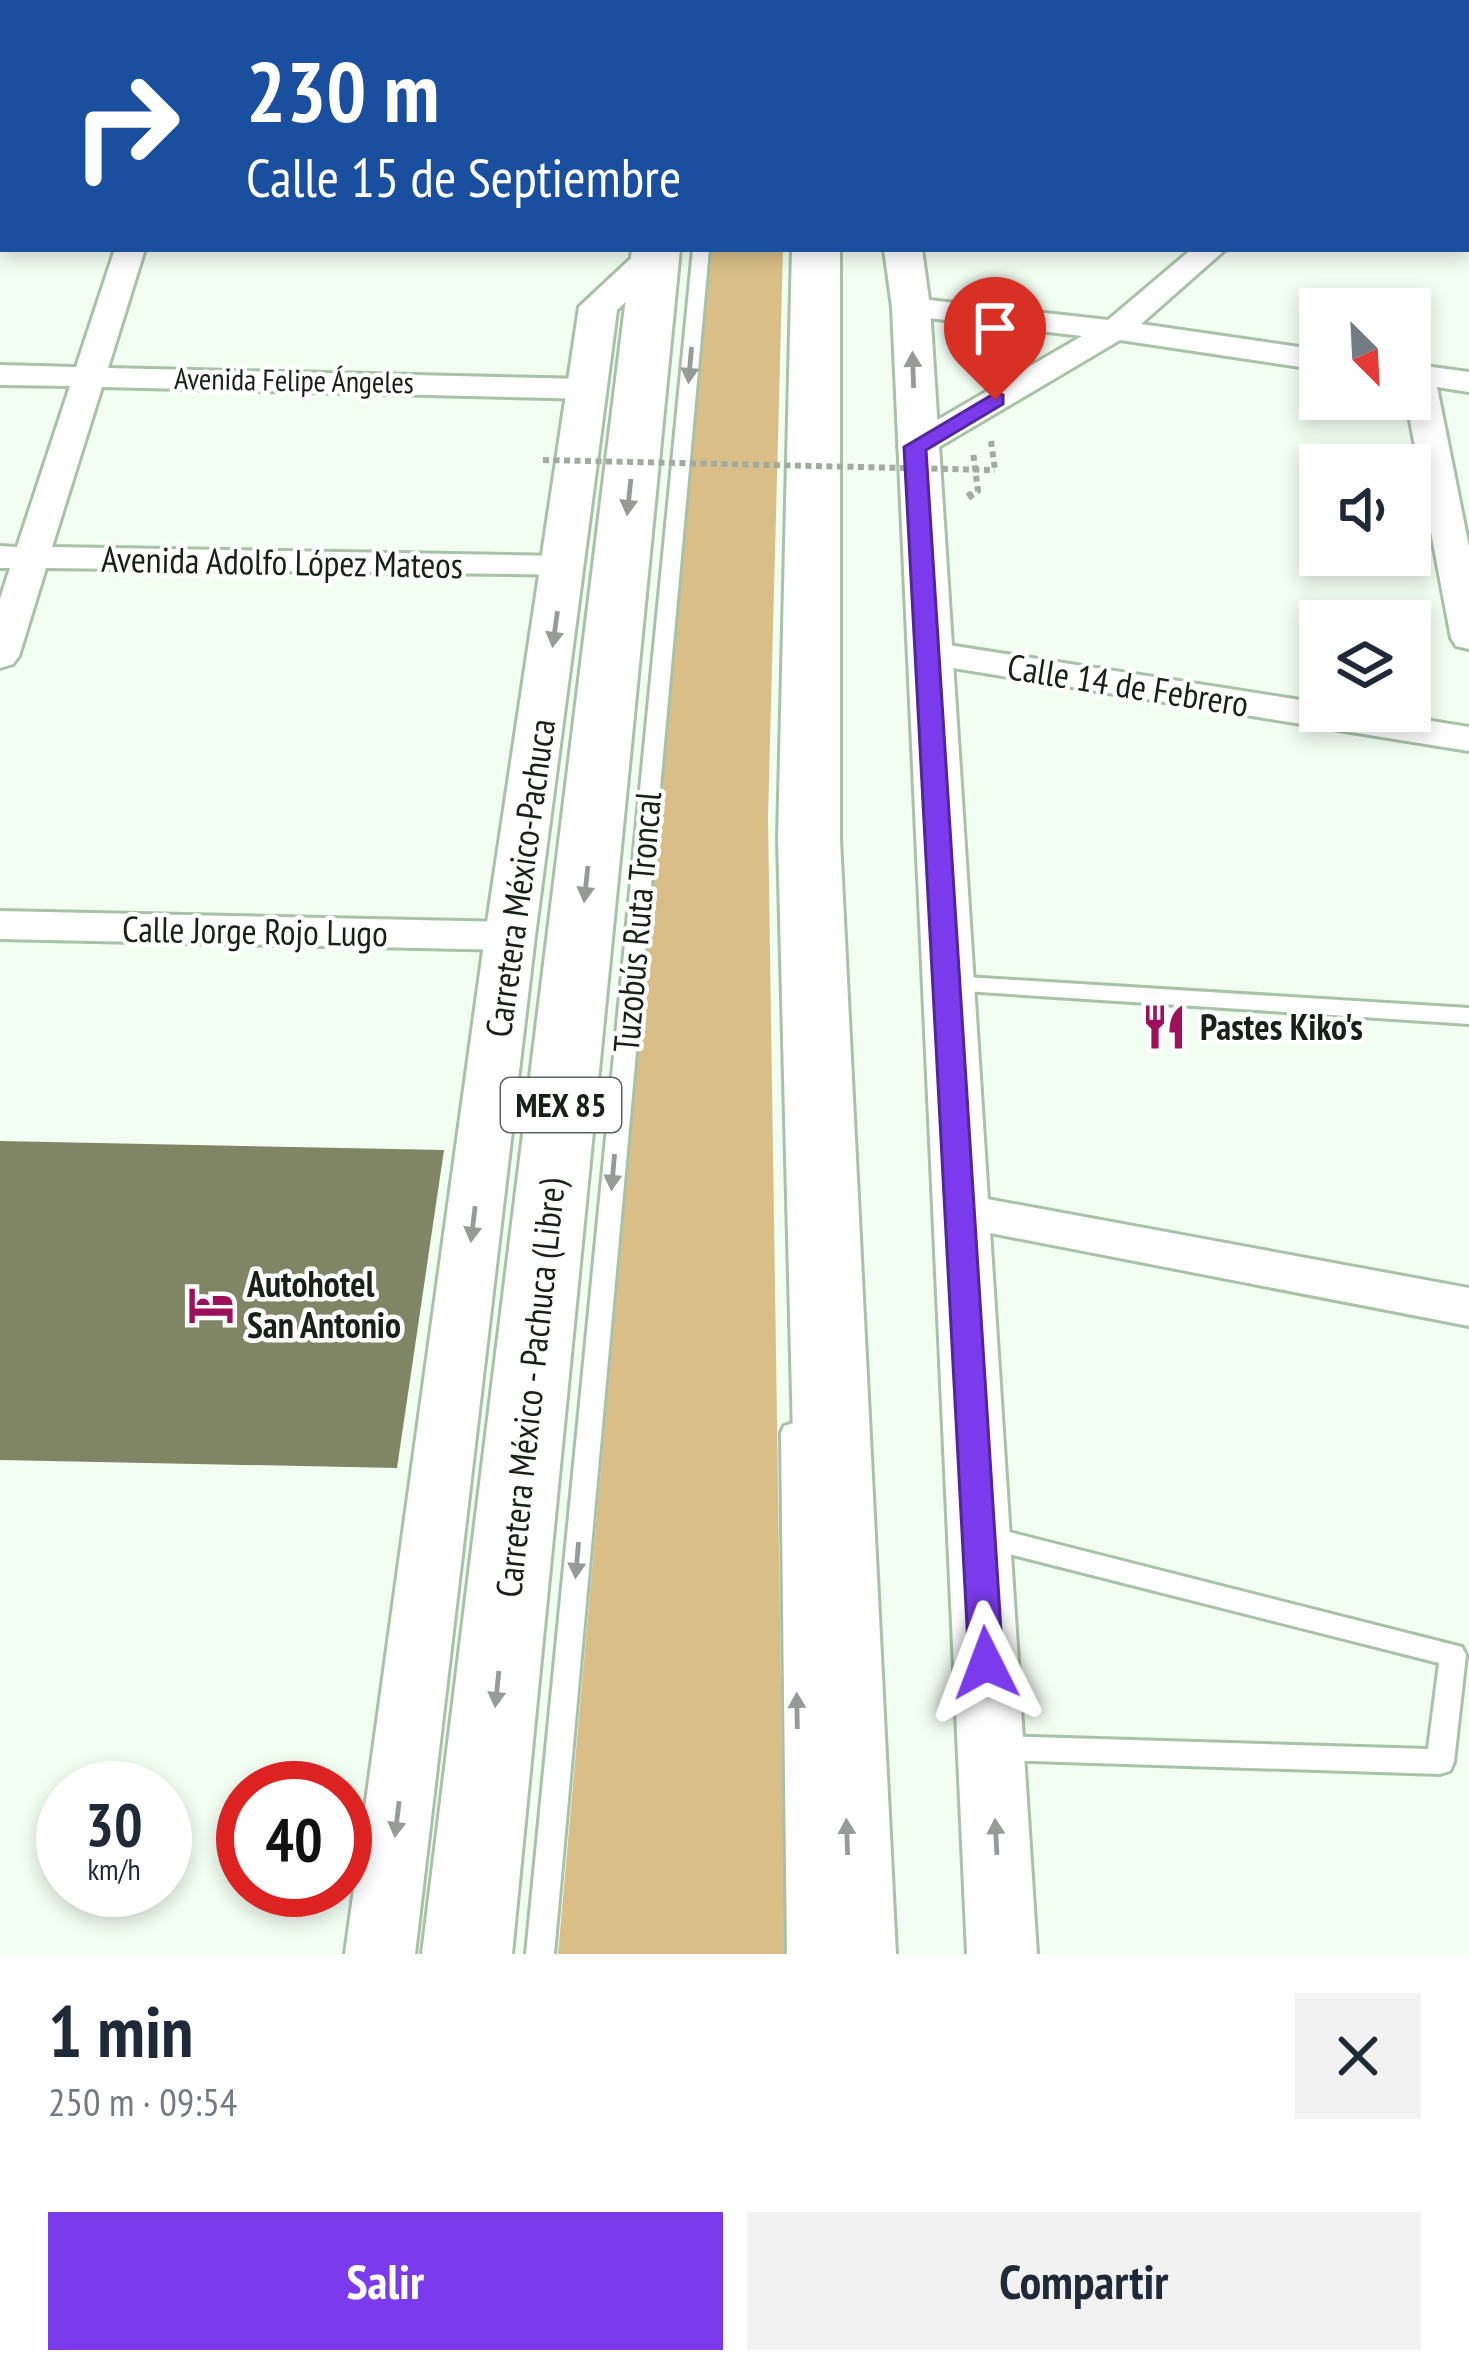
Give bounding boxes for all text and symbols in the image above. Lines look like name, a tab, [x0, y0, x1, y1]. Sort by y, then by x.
text: 230 m	[246, 36, 439, 145]
icon: right	[48, 48, 204, 204]
text: Calle 15 de Septiembre	[246, 142, 681, 212]
pin	[944, 277, 1046, 400]
north arrow	[1299, 288, 1431, 420]
map controls	[1299, 288, 1431, 732]
icon: arrive	[962, 295, 1028, 361]
one-way arrow	[680, 347, 699, 385]
one-way arrow	[903, 350, 922, 388]
street label: Avenida Felipe Ángeles	[174, 358, 414, 401]
button: sound	[1299, 444, 1431, 576]
one-way arrow	[619, 478, 638, 516]
street label: Avenida Adolfo López Mateos	[101, 535, 463, 588]
button: layers	[1299, 600, 1431, 732]
one-way arrow	[545, 611, 564, 648]
street label: Calle 14 de Febrero	[1004, 642, 1252, 727]
street label: Carretera México-Pachuca	[474, 716, 565, 1040]
street label: Tuzobús Ruta Troncal	[602, 789, 671, 1054]
one-way arrow	[576, 866, 595, 903]
street label: Calle Jorge Rojo Lugo	[122, 905, 388, 956]
restaurant icon: Pastes Kiko's	[1139, 1002, 1189, 1052]
place label: Pastes Kiko's	[1200, 1003, 1363, 1050]
road number: MEX 85	[501, 1078, 621, 1132]
one-way arrow	[603, 1154, 622, 1191]
street label: Carretera México - Pachuca (Libre)	[484, 1176, 575, 1600]
one-way arrow	[464, 1205, 483, 1243]
place label: Autohotel San Antonio	[246, 1260, 401, 1348]
hotel icon: Autohotel San Antonio	[186, 1280, 236, 1330]
one-way arrow	[567, 1542, 586, 1579]
position arrow	[923, 1600, 1049, 1726]
one-way arrow	[487, 1671, 506, 1708]
one-way arrow	[788, 1691, 807, 1729]
speed limit sign: 40	[216, 1761, 372, 1917]
text: 30	[85, 1785, 143, 1863]
one-way arrow	[388, 1801, 407, 1838]
one-way arrow	[837, 1817, 856, 1855]
one-way arrow	[986, 1818, 1005, 1855]
text: km/h	[87, 1849, 141, 1888]
text: 1 min	[48, 1984, 193, 2077]
button: close	[1295, 1993, 1421, 2119]
text: 250 m · 09:54	[48, 2076, 237, 2127]
button: Salir	[48, 2212, 723, 2350]
button: Compartir	[747, 2212, 1421, 2350]

